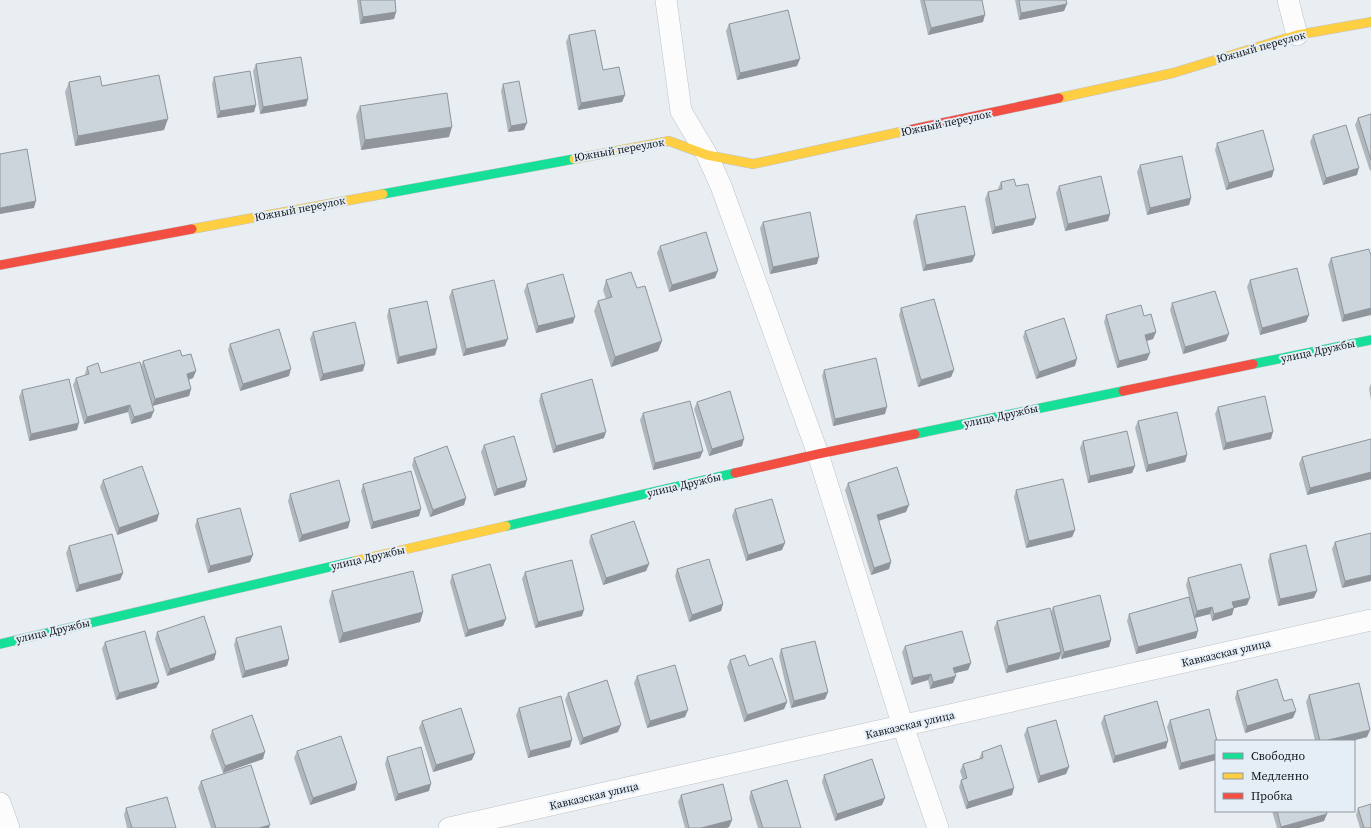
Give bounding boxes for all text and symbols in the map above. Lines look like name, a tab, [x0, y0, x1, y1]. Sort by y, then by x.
street label: Южный переулок	[1215, 27, 1307, 67]
street label: Южный переулок	[900, 106, 992, 140]
street label: Южный переулок	[573, 135, 665, 165]
street label: Южный переулок	[254, 193, 346, 225]
street label: улица Дружбы	[1280, 336, 1356, 366]
street label: улица Дружбы	[963, 401, 1039, 431]
street label: улица Дружбы	[646, 469, 722, 501]
street label: улица Дружбы	[330, 542, 406, 574]
street label: улица Дружбы	[15, 615, 91, 647]
street label: Кавказская улица	[1180, 635, 1272, 671]
street label: Кавказская улица	[864, 707, 956, 743]
legend	[1215, 740, 1355, 812]
text: Свободно	[1251, 748, 1306, 764]
text: Медленно	[1251, 768, 1309, 784]
street label: Кавказская улица	[548, 778, 640, 814]
text: Пробка	[1251, 788, 1294, 804]

